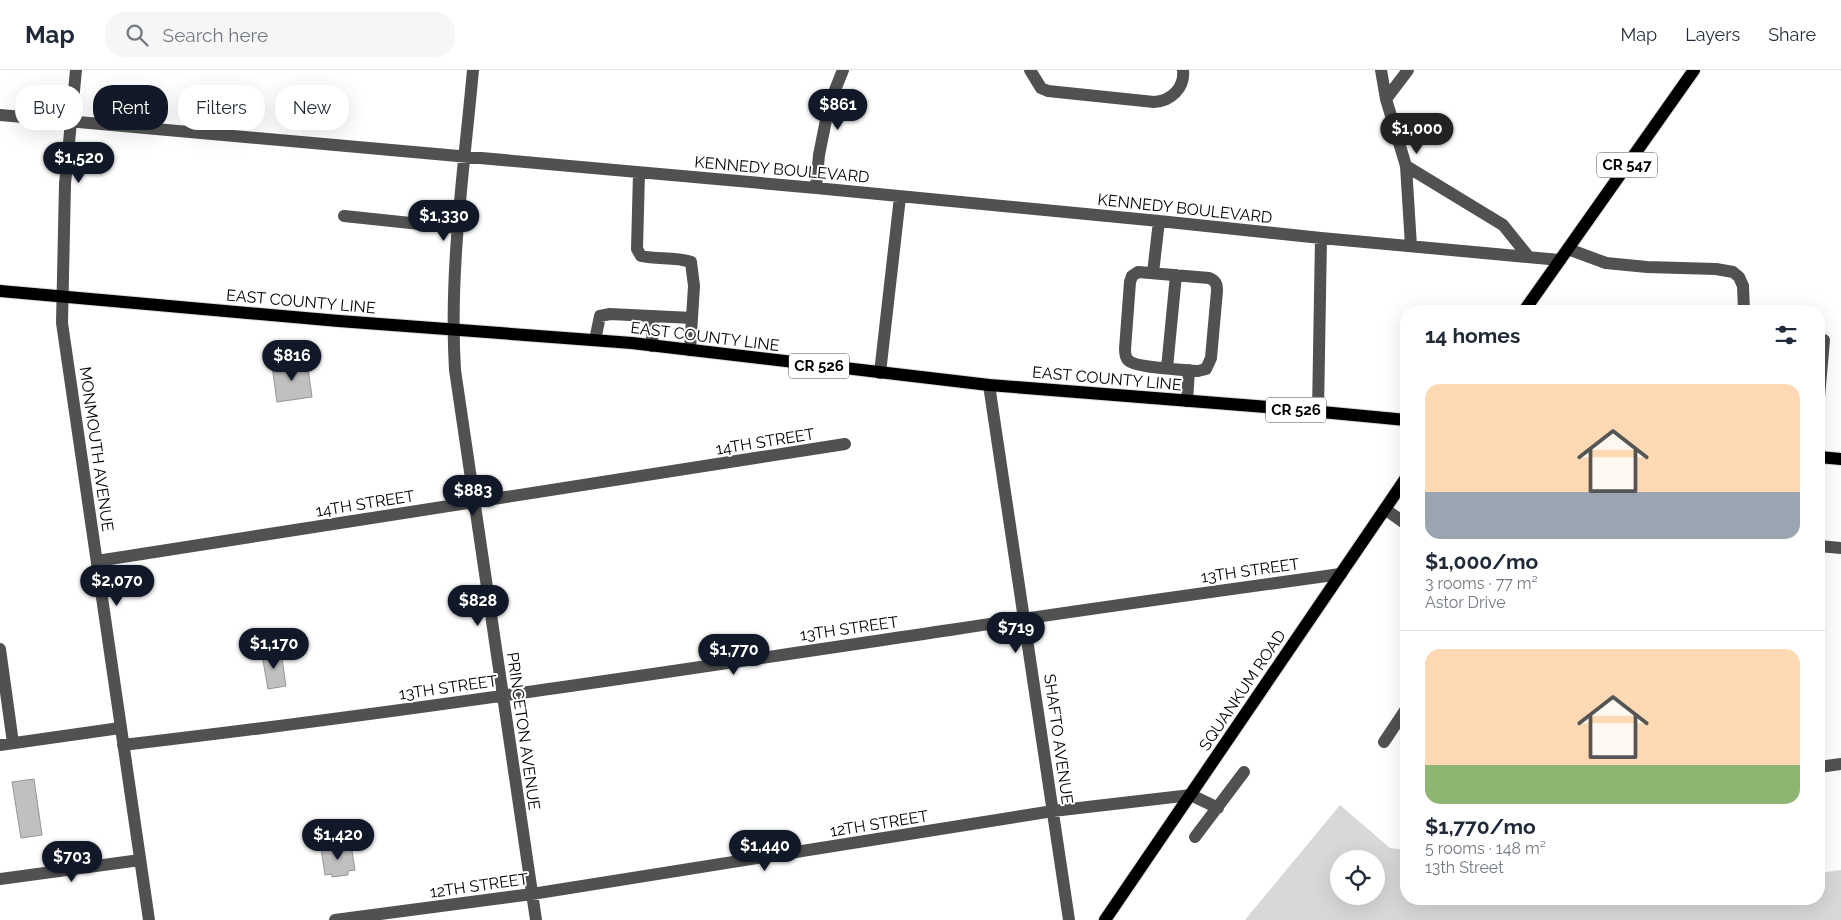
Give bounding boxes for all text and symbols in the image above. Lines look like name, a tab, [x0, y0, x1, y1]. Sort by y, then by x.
search box	[105, 12, 455, 57]
text: Map	[25, 20, 75, 49]
icon: search	[123, 21, 151, 49]
text: Search here	[163, 24, 268, 46]
text: Map	[1621, 24, 1657, 45]
text: Layers	[1685, 24, 1740, 45]
text: Share	[1768, 24, 1816, 45]
chip: Buy	[15, 85, 83, 130]
chip: Rent	[93, 85, 168, 130]
chip: Filters	[178, 85, 265, 130]
chip: New	[275, 85, 349, 130]
pin: $861	[808, 88, 868, 131]
text: $861	[819, 95, 857, 114]
pin: $1,000	[1376, 112, 1458, 155]
text: $1,000	[1391, 119, 1443, 138]
pin: $1,520	[38, 142, 120, 184]
text: $1,520	[54, 148, 104, 167]
street label: KENNEDY BOULEVARD	[694, 152, 870, 187]
road number: CR 547	[1597, 152, 1657, 178]
street label: KENNEDY BOULEVARD	[1097, 190, 1273, 227]
pin: $1,330	[403, 200, 485, 242]
text: $1,330	[419, 206, 469, 225]
street label: EAST COUNTY LINE	[225, 286, 377, 318]
street label: EAST COUNTY LINE	[629, 318, 781, 355]
icon: filters	[1772, 321, 1800, 349]
text: 14 homes	[1425, 323, 1520, 348]
pin: $816	[262, 340, 322, 382]
text: $816	[273, 346, 311, 365]
road number: CR 526	[789, 354, 849, 378]
street label: EAST COUNTY LINE	[1031, 363, 1183, 395]
street label: MONMOUTH AVENUE	[76, 365, 118, 533]
road number: CR 526	[1266, 398, 1326, 422]
icon: home	[1568, 416, 1658, 506]
street label: 14TH STREET	[714, 424, 816, 459]
pin: $883	[443, 474, 503, 517]
text: $883	[454, 481, 492, 500]
street label: 14TH STREET	[314, 486, 416, 521]
text: $1,000/mo	[1425, 549, 1538, 574]
street label: 13TH STREET	[1200, 554, 1301, 587]
pin: $2,070	[76, 564, 158, 607]
text: $2,070	[91, 571, 143, 590]
text: 3 rooms · 77 m²	[1425, 574, 1538, 593]
pin: $828	[448, 584, 508, 627]
text: $828	[459, 591, 497, 610]
text: Astor Drive	[1425, 593, 1506, 612]
street label: 13TH STREET	[799, 612, 900, 645]
pin: $719	[986, 612, 1046, 654]
text: $719	[998, 618, 1034, 637]
street label: SQUANKUM ROAD	[1195, 626, 1290, 754]
pin: $1,170	[233, 628, 315, 670]
text: $1,170	[250, 634, 298, 653]
pin: $1,770	[693, 634, 775, 676]
text: $1,770	[709, 640, 759, 659]
street label: PRINCETON AVENUE	[503, 651, 544, 812]
street label: 13TH STREET	[398, 671, 499, 704]
street label: SHAFTO AVENUE	[1040, 673, 1077, 806]
icon: home	[1568, 682, 1658, 772]
street label: 12TH STREET	[829, 806, 930, 841]
text: $1,770/mo	[1425, 814, 1536, 839]
pin: $1,420	[297, 818, 379, 861]
text: $1,420	[313, 825, 363, 844]
pin: $1,440	[724, 830, 806, 872]
text: $1,440	[740, 836, 790, 855]
text: 5 rooms · 148 m²	[1425, 839, 1546, 858]
pin: $703	[42, 840, 102, 883]
text: $703	[53, 847, 91, 866]
map controls	[1330, 850, 1385, 905]
button: locate	[1330, 850, 1385, 905]
text: 13th Street	[1425, 858, 1504, 877]
street label: 12TH STREET	[429, 869, 530, 902]

